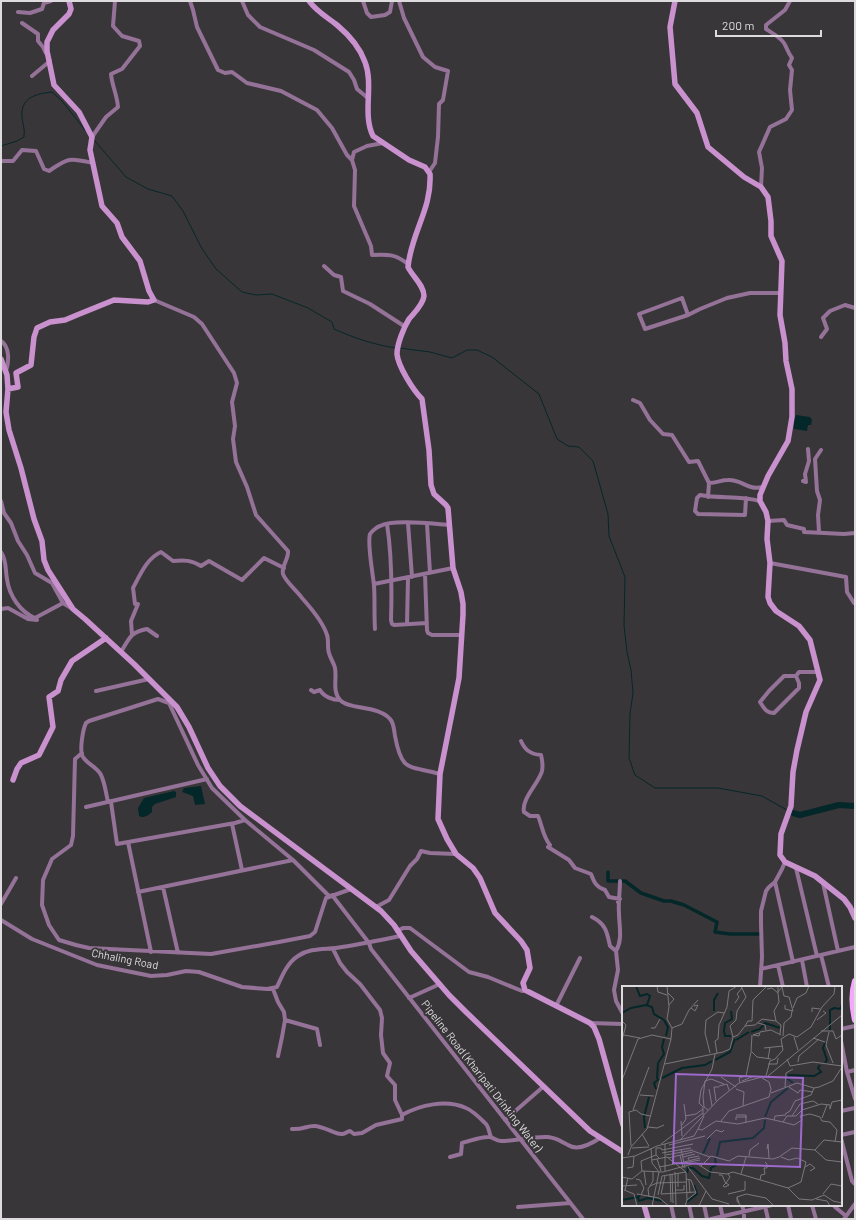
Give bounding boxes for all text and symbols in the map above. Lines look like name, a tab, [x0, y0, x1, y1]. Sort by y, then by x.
scale bar	[716, 12, 821, 38]
text: 200 m	[722, 18, 754, 32]
street label: Chhaling Road	[91, 946, 160, 971]
inset map	[622, 986, 842, 1206]
street label: Pipeline Road (Kharipati Drinking Water)	[419, 997, 546, 1154]

